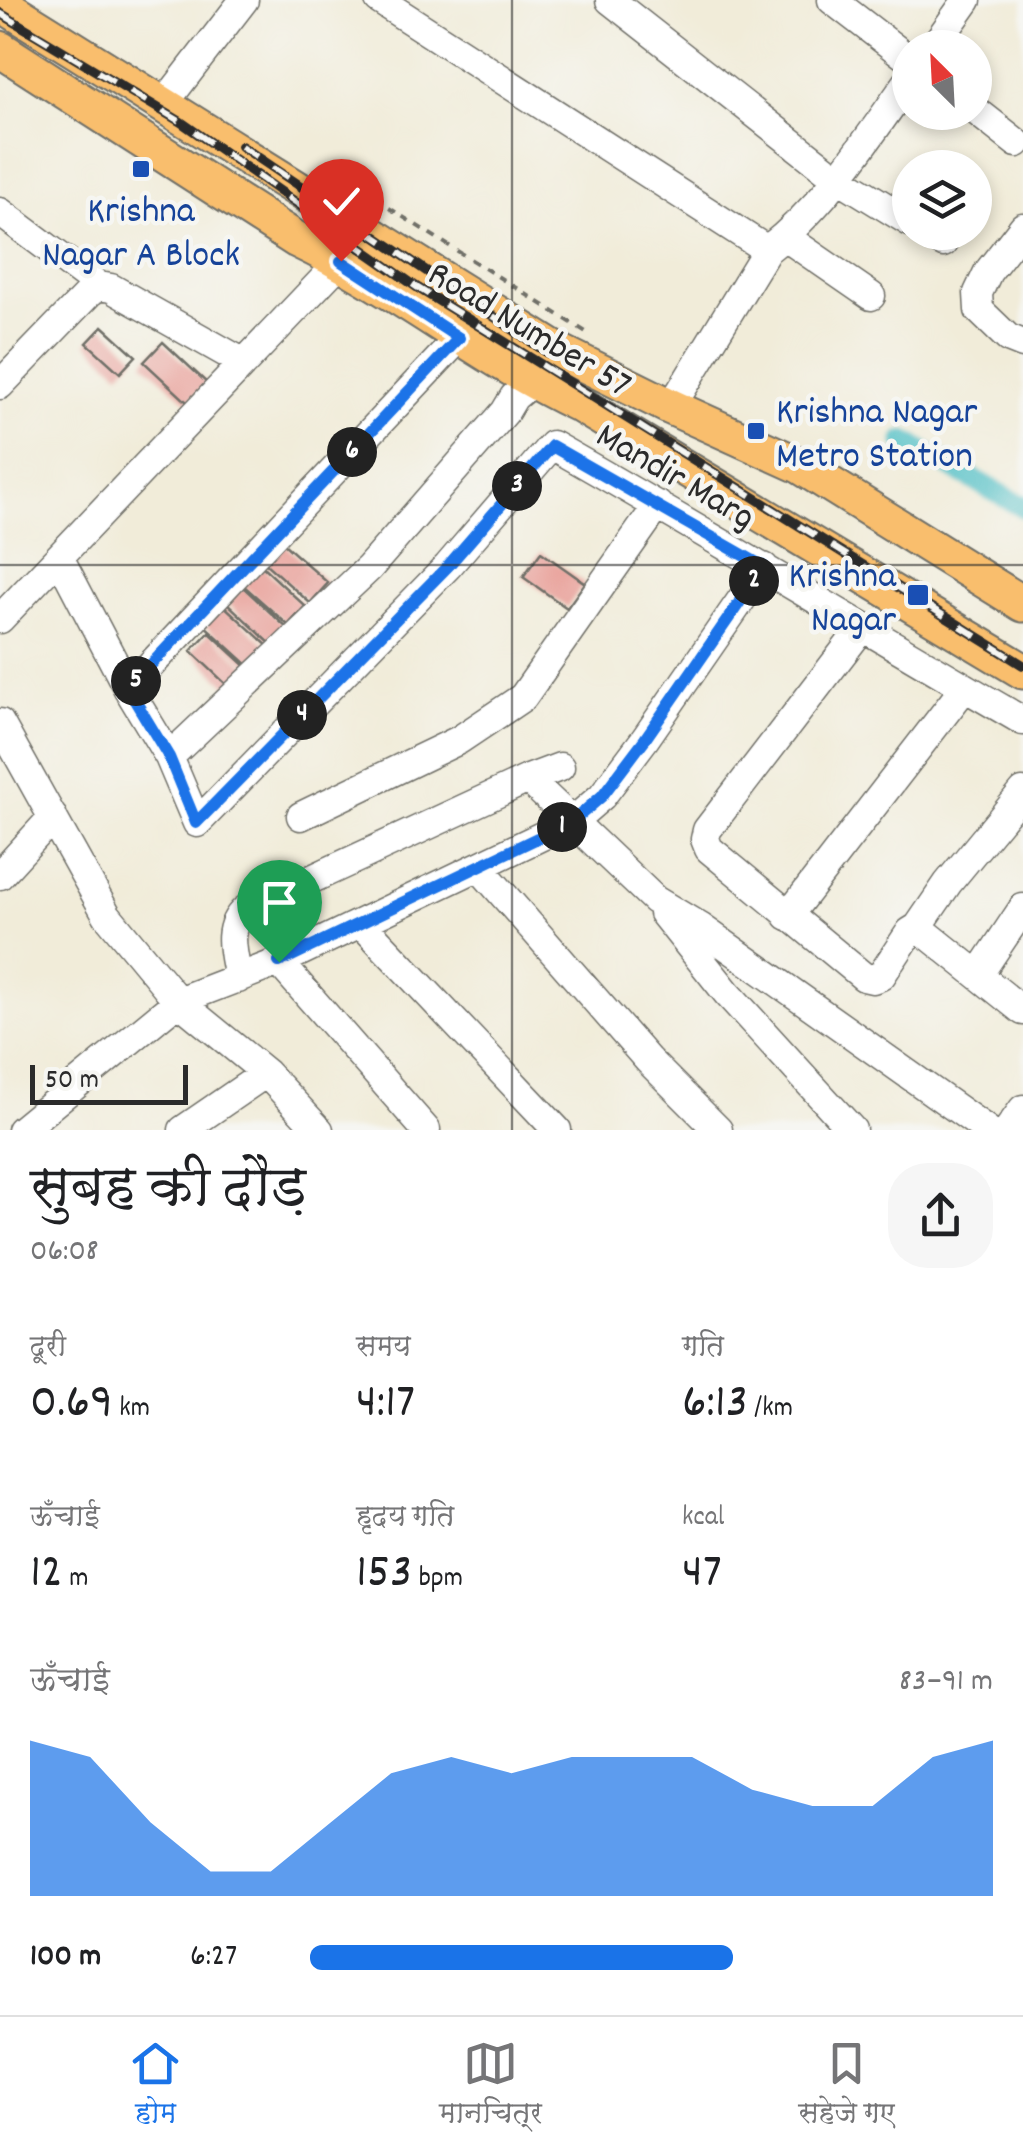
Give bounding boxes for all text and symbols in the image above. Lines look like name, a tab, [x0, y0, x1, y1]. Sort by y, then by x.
north arrow	[892, 30, 992, 130]
map controls	[892, 30, 992, 250]
button: layers	[892, 150, 992, 250]
marker: Krishna Nagar A Block	[130, 158, 152, 180]
pin	[299, 159, 384, 262]
icon: check	[314, 174, 369, 229]
place label: Krishna Nagar A Block	[42, 186, 240, 285]
street label: Road Number 57	[416, 249, 641, 414]
place label: Krishna Nagar Metro Station	[776, 387, 977, 486]
street label: Mandir Marg	[584, 411, 764, 547]
marker: Krishna Nagar Metro Station	[745, 420, 767, 442]
pin: 6	[327, 427, 377, 477]
text: 6	[345, 432, 359, 472]
pin: 3	[492, 461, 542, 511]
text: 3	[511, 466, 523, 506]
place label: Krishna Nagar	[789, 551, 897, 650]
pin: 2	[729, 556, 779, 606]
text: 2	[748, 561, 760, 601]
marker: Krishna Nagar	[905, 582, 931, 608]
pin: 5	[111, 656, 161, 706]
text: 5	[130, 661, 142, 701]
pin: 4	[277, 690, 327, 740]
text: 4	[296, 695, 308, 735]
pin: 1	[537, 802, 587, 852]
text: 1	[559, 807, 565, 847]
pin	[237, 860, 322, 963]
icon: arrive	[252, 875, 307, 930]
scale bar	[30, 1060, 188, 1104]
text: 50 m	[45, 1062, 99, 1102]
text: सुबह की दौड़	[30, 1153, 306, 1232]
button: share	[888, 1163, 993, 1268]
text: 06:08	[30, 1230, 99, 1276]
text: दूरी	[30, 1329, 66, 1369]
text: समय	[356, 1329, 411, 1369]
text: गति	[682, 1329, 724, 1369]
text: 0.69	[30, 1369, 113, 1441]
text: 4:17	[356, 1369, 415, 1441]
text: 6:13	[682, 1369, 748, 1441]
text: km	[113, 1390, 150, 1430]
text: /km	[748, 1390, 793, 1430]
text: ऊँचाई	[30, 1499, 100, 1539]
text: हृदय गति	[356, 1499, 454, 1539]
text: kcal	[682, 1499, 725, 1539]
text: 12	[30, 1539, 63, 1611]
text: 153	[356, 1539, 412, 1611]
text: 47	[682, 1539, 722, 1611]
text: m	[63, 1560, 88, 1600]
text: bpm	[412, 1560, 463, 1600]
text: ऊँचाई	[30, 1660, 110, 1706]
text: 83–91 m	[899, 1660, 993, 1706]
text: 100 m	[30, 1935, 101, 1981]
text: 6:27	[190, 1935, 237, 1981]
tab: होम	[128, 2036, 183, 2136]
tab: मानचित्र	[439, 2036, 542, 2136]
tab: सहेजे गए	[798, 2036, 895, 2136]

